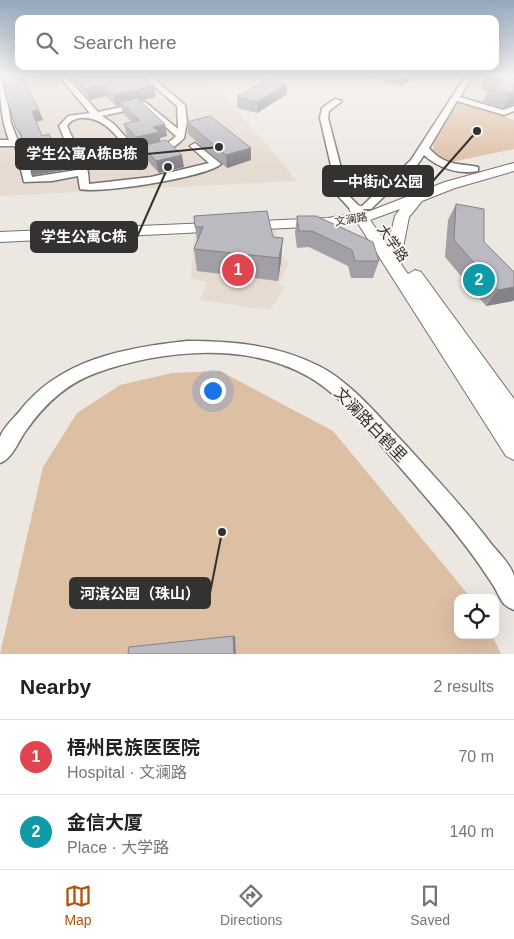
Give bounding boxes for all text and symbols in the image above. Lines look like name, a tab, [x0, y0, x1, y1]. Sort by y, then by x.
search box	[15, 15, 499, 70]
icon: search	[33, 29, 61, 57]
text: Search here	[73, 32, 177, 53]
callout: 学生公寓A栋B栋	[16, 139, 147, 169]
text: 学生公寓A栋B栋	[26, 145, 138, 162]
callout: 一中街心公园	[323, 166, 433, 196]
text: 一中街心公园	[333, 173, 423, 190]
street label: 文澜路	[334, 210, 368, 228]
street label: 大学路	[374, 221, 412, 265]
callout: 学生公寓C栋	[31, 222, 137, 252]
text: 学生公寓C栋	[41, 228, 127, 245]
pin: 1	[222, 251, 254, 289]
pin: 2	[463, 261, 495, 299]
your location	[200, 378, 226, 404]
street label: 文澜路白鹤里	[331, 384, 410, 465]
callout: 河滨公园（珠山）	[70, 578, 210, 608]
text: 河滨公园（珠山）	[80, 585, 200, 602]
map controls	[454, 594, 499, 639]
button: locate	[454, 594, 499, 639]
text: Nearby	[20, 675, 91, 698]
text: 2 results	[434, 678, 494, 695]
text: 梧州民族医医院	[67, 737, 200, 758]
text: 1	[32, 748, 40, 765]
text: 70 m	[458, 748, 494, 765]
text: Hospital · 文澜路	[67, 764, 187, 781]
text: 金信大厦	[67, 812, 143, 833]
text: 2	[32, 823, 40, 840]
text: 140 m	[450, 823, 494, 840]
text: Place · 大学路	[67, 839, 169, 856]
tab: Map	[64, 882, 92, 928]
tab: Directions	[220, 882, 282, 928]
tab: Saved	[410, 882, 450, 928]

